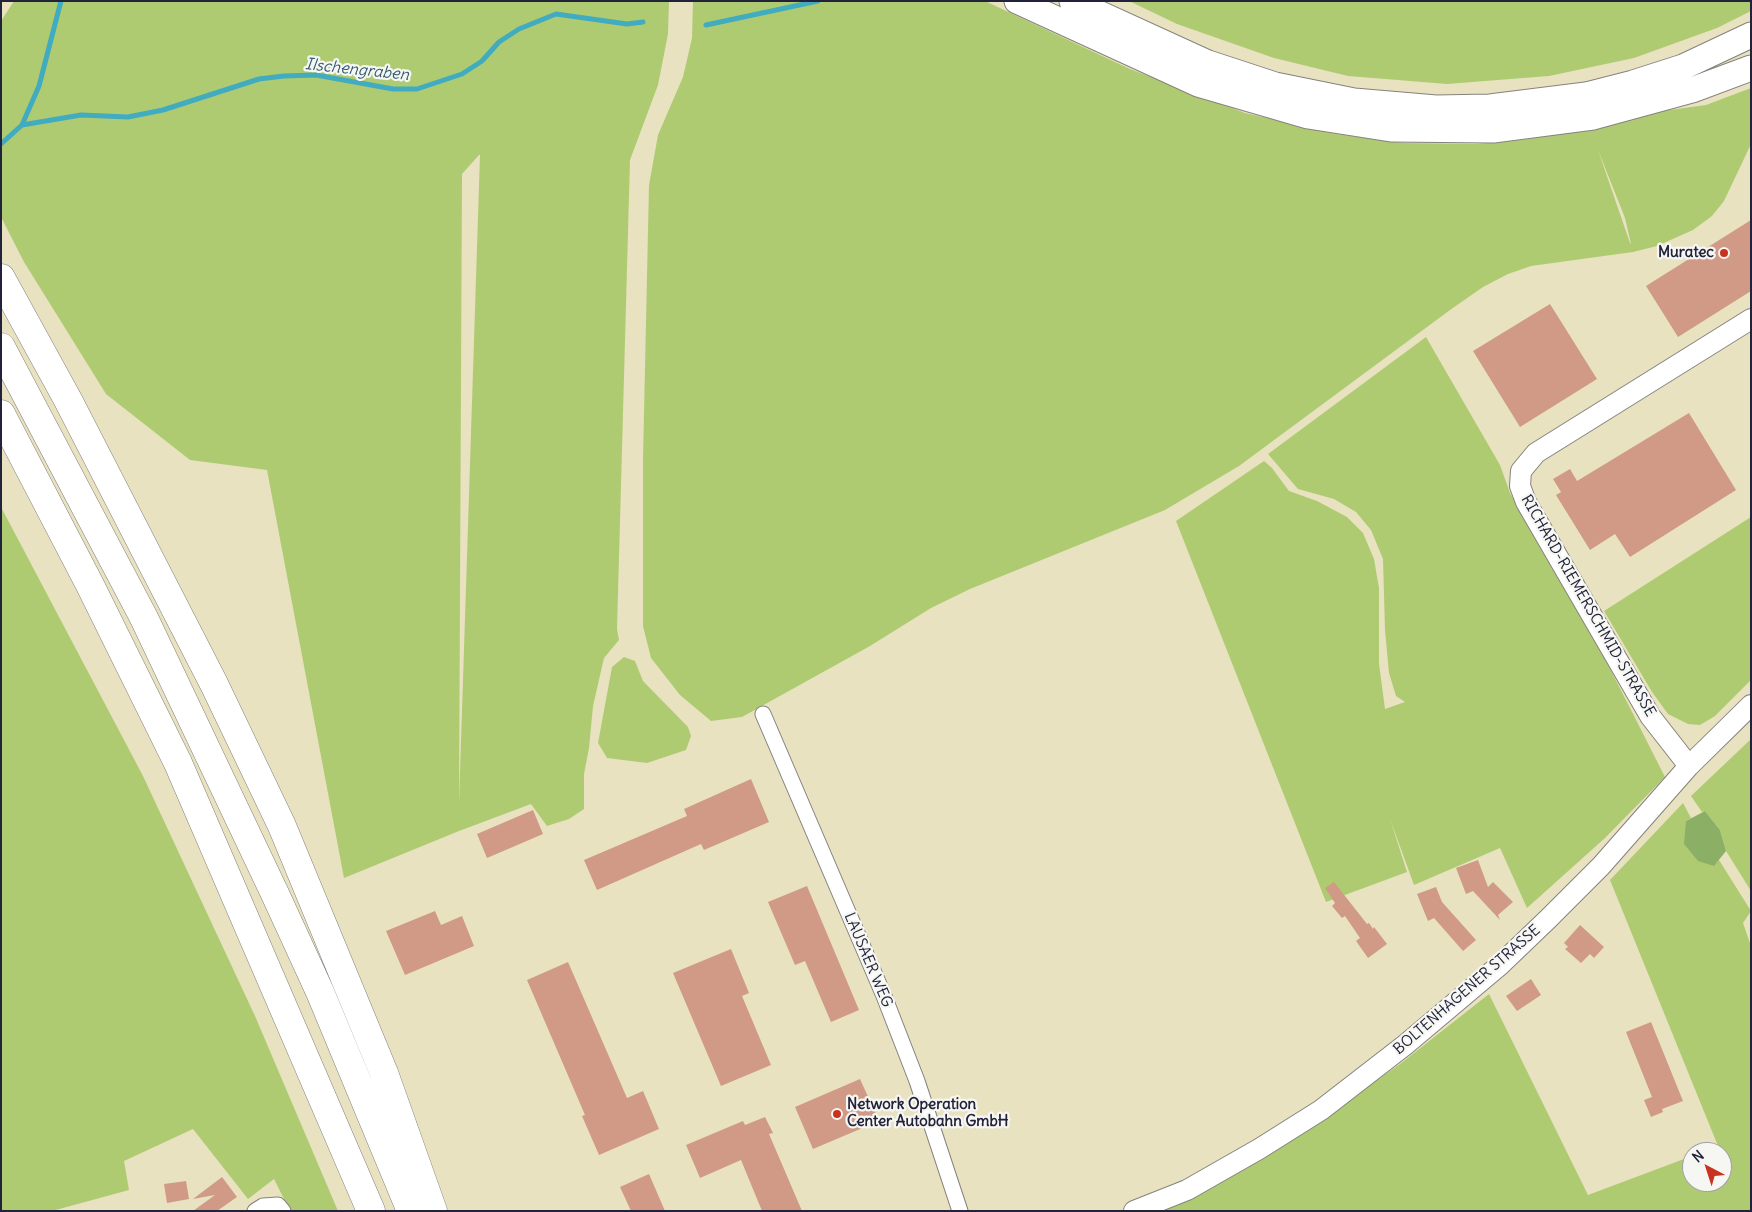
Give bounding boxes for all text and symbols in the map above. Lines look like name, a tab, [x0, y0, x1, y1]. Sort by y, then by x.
water label: Ilschengraben	[304, 55, 410, 85]
place label: Muratec	[1658, 244, 1714, 262]
marker: Muratec	[1718, 247, 1730, 259]
street label: RICHARD-RIEMERSCHMID-STRASSE	[1517, 492, 1659, 720]
street label: LAUSAER WEG	[840, 910, 896, 1010]
street label: BOLTENHAGENER STRASSE	[1390, 921, 1544, 1059]
place label: Network Operation Center Autobahn GmbH	[847, 1096, 1008, 1131]
marker: Network Operation Center Autobahn GmbH	[831, 1108, 843, 1120]
north arrow	[1682, 1142, 1732, 1192]
text: N	[1689, 1146, 1707, 1166]

